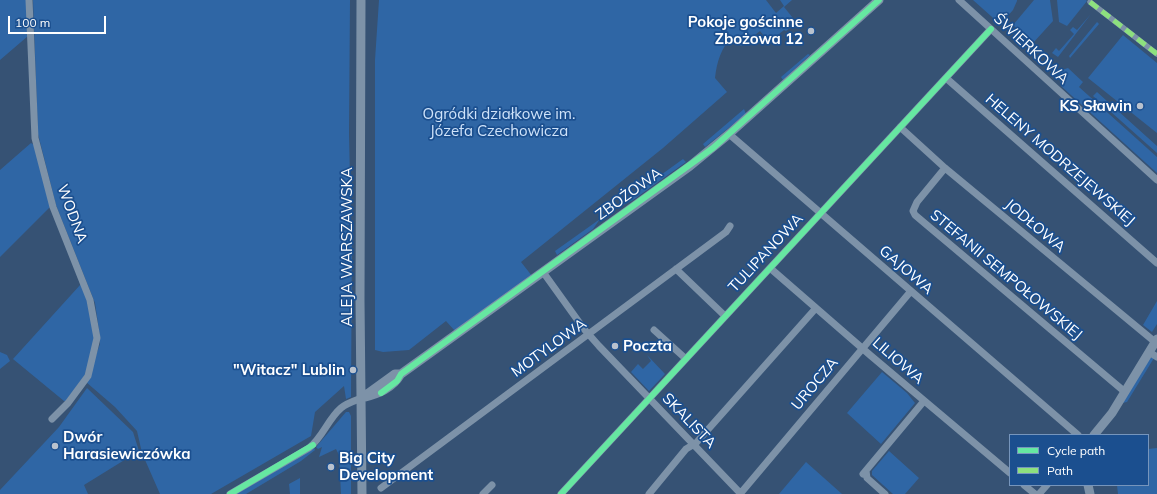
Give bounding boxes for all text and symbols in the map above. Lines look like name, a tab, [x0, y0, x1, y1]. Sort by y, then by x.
scale bar	[10, 8, 108, 34]
street label: ŚWIERKOWA	[990, 10, 1072, 88]
place label: Pokoje gościnne Zbożowa 12	[688, 13, 803, 48]
text: 100 m	[15, 15, 50, 30]
marker: Pokoje gościnne Zbożowa 12	[806, 26, 816, 36]
street label: HELENY MODRZEJEWSKIEJ	[982, 90, 1138, 230]
place label: KS Sławin	[1060, 97, 1132, 115]
marker: KS Sławin	[1135, 101, 1145, 111]
park label: Ogródki działkowe im. Józefa Czechowicza	[423, 105, 575, 140]
street label: ZBOŻOWA	[592, 164, 666, 224]
street label: ALEJA WARSZAWSKA	[338, 167, 356, 327]
street label: WODNA	[53, 182, 91, 246]
street label: JODŁOWA	[1001, 195, 1069, 257]
street label: STEFANII SEMPOŁOWSKIEJ	[926, 206, 1086, 344]
street label: TULIPANOWA	[725, 210, 807, 296]
street label: GAJOWA	[875, 242, 937, 298]
street label: MOTYLOWA	[508, 315, 590, 381]
street label: LILIOWA	[869, 334, 927, 388]
place label: Poczta	[623, 337, 672, 355]
marker: Poczta	[610, 341, 620, 351]
street label: UROCZA	[788, 354, 842, 414]
place label: "Witacz" Lublin	[233, 361, 345, 379]
marker: "Witacz" Lublin	[348, 365, 358, 375]
street label: SKALISTA	[658, 390, 720, 452]
place label: Dwór Harasiewiczówka	[63, 428, 190, 463]
legend	[1009, 434, 1149, 486]
marker: Dwór Harasiewiczówka	[50, 441, 60, 451]
text: Cycle path	[1047, 443, 1105, 458]
place label: Big City Development	[339, 449, 433, 484]
marker: Big City Development	[326, 462, 336, 472]
text: Path	[1047, 463, 1073, 478]

